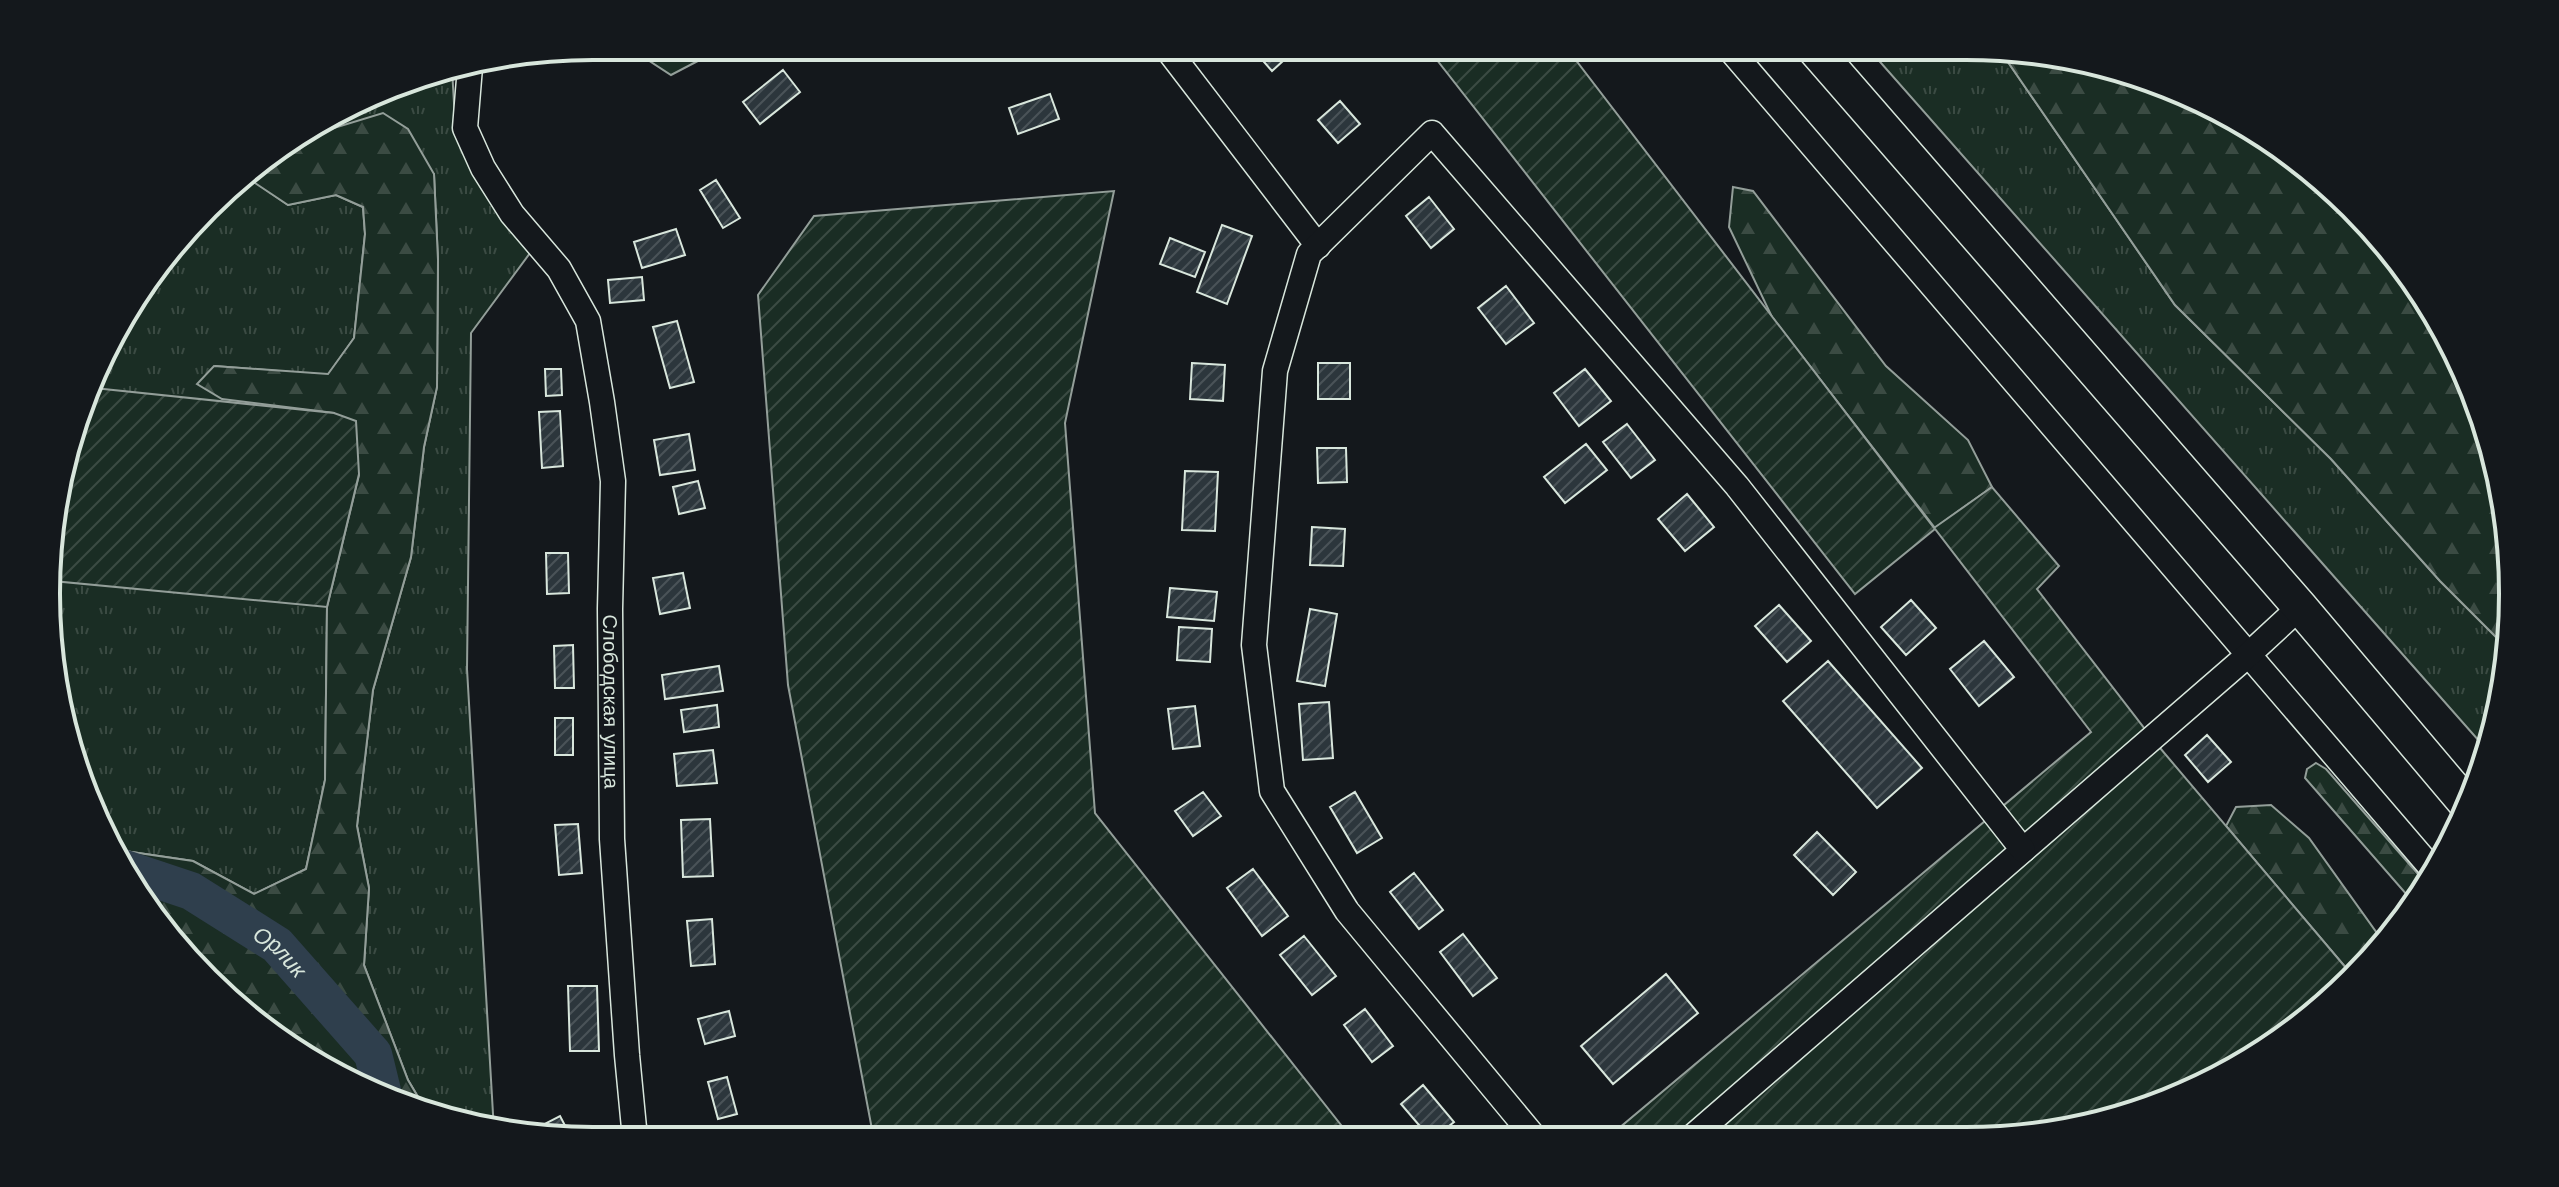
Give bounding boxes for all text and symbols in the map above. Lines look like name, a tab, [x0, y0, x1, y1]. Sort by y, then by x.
street label: Слободская улица	[598, 614, 624, 790]
water label: Орлик	[249, 921, 313, 984]

